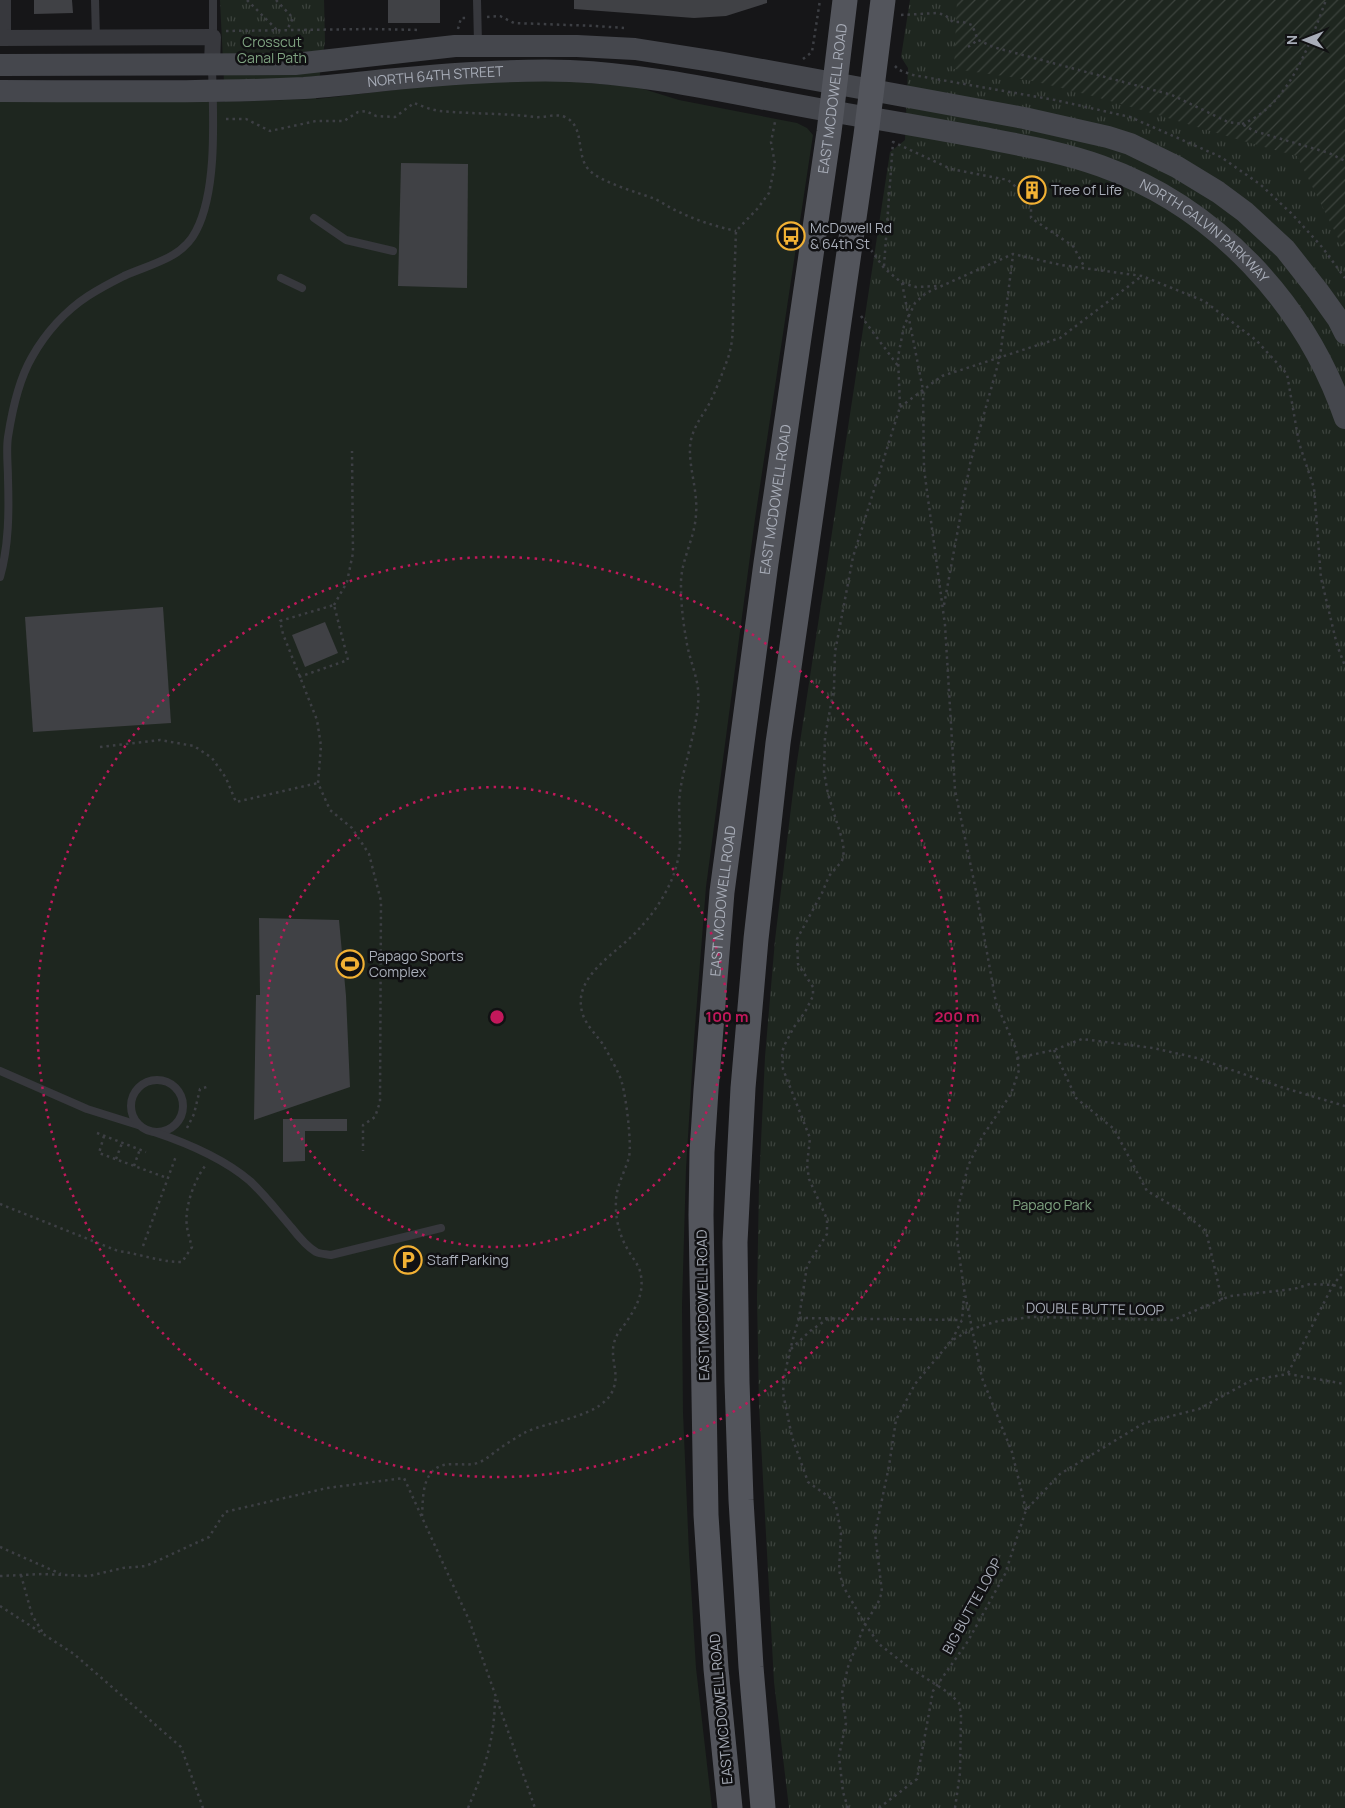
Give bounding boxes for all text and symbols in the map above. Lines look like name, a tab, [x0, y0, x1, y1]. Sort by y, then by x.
north arrow	[1280, 15, 1330, 65]
street label: EAST MCDOWELL ROAD	[813, 22, 851, 175]
park label: Crosscut Canal Path	[237, 32, 307, 67]
text: N	[1282, 35, 1301, 45]
street label: NORTH 64TH STREET	[366, 61, 504, 91]
street label: NORTH GALVIN PARKWAY	[1137, 174, 1274, 287]
building icon: Tree of Life	[1017, 175, 1047, 205]
place label: Tree of Life	[1051, 180, 1122, 199]
place label: McDowell Rd & 64th St	[810, 218, 892, 253]
bus stop icon: McDowell Rd & 64th St	[776, 221, 806, 251]
street label: EAST MCDOWELL ROAD	[755, 423, 795, 576]
street label: EAST MCDOWELL ROAD	[705, 824, 740, 977]
place label: Papago Sports Complex	[369, 946, 464, 981]
sports icon: Papago Sports Complex	[335, 949, 365, 979]
text: 100 m	[706, 1006, 748, 1027]
text: 200 m	[934, 1006, 980, 1027]
centre of rings	[488, 1008, 506, 1026]
park label: Papago Park	[1012, 1195, 1093, 1214]
street label: EAST MCDOWELL ROAD	[692, 1229, 713, 1381]
parking icon: Staff Parking	[393, 1245, 423, 1275]
place label: Staff Parking	[427, 1250, 509, 1269]
street label: DOUBLE BUTTE LOOP	[1026, 1298, 1165, 1319]
street label: BIG BUTTE LOOP	[937, 1554, 1006, 1657]
street label: EAST MCDOWELL ROAD	[704, 1633, 737, 1785]

